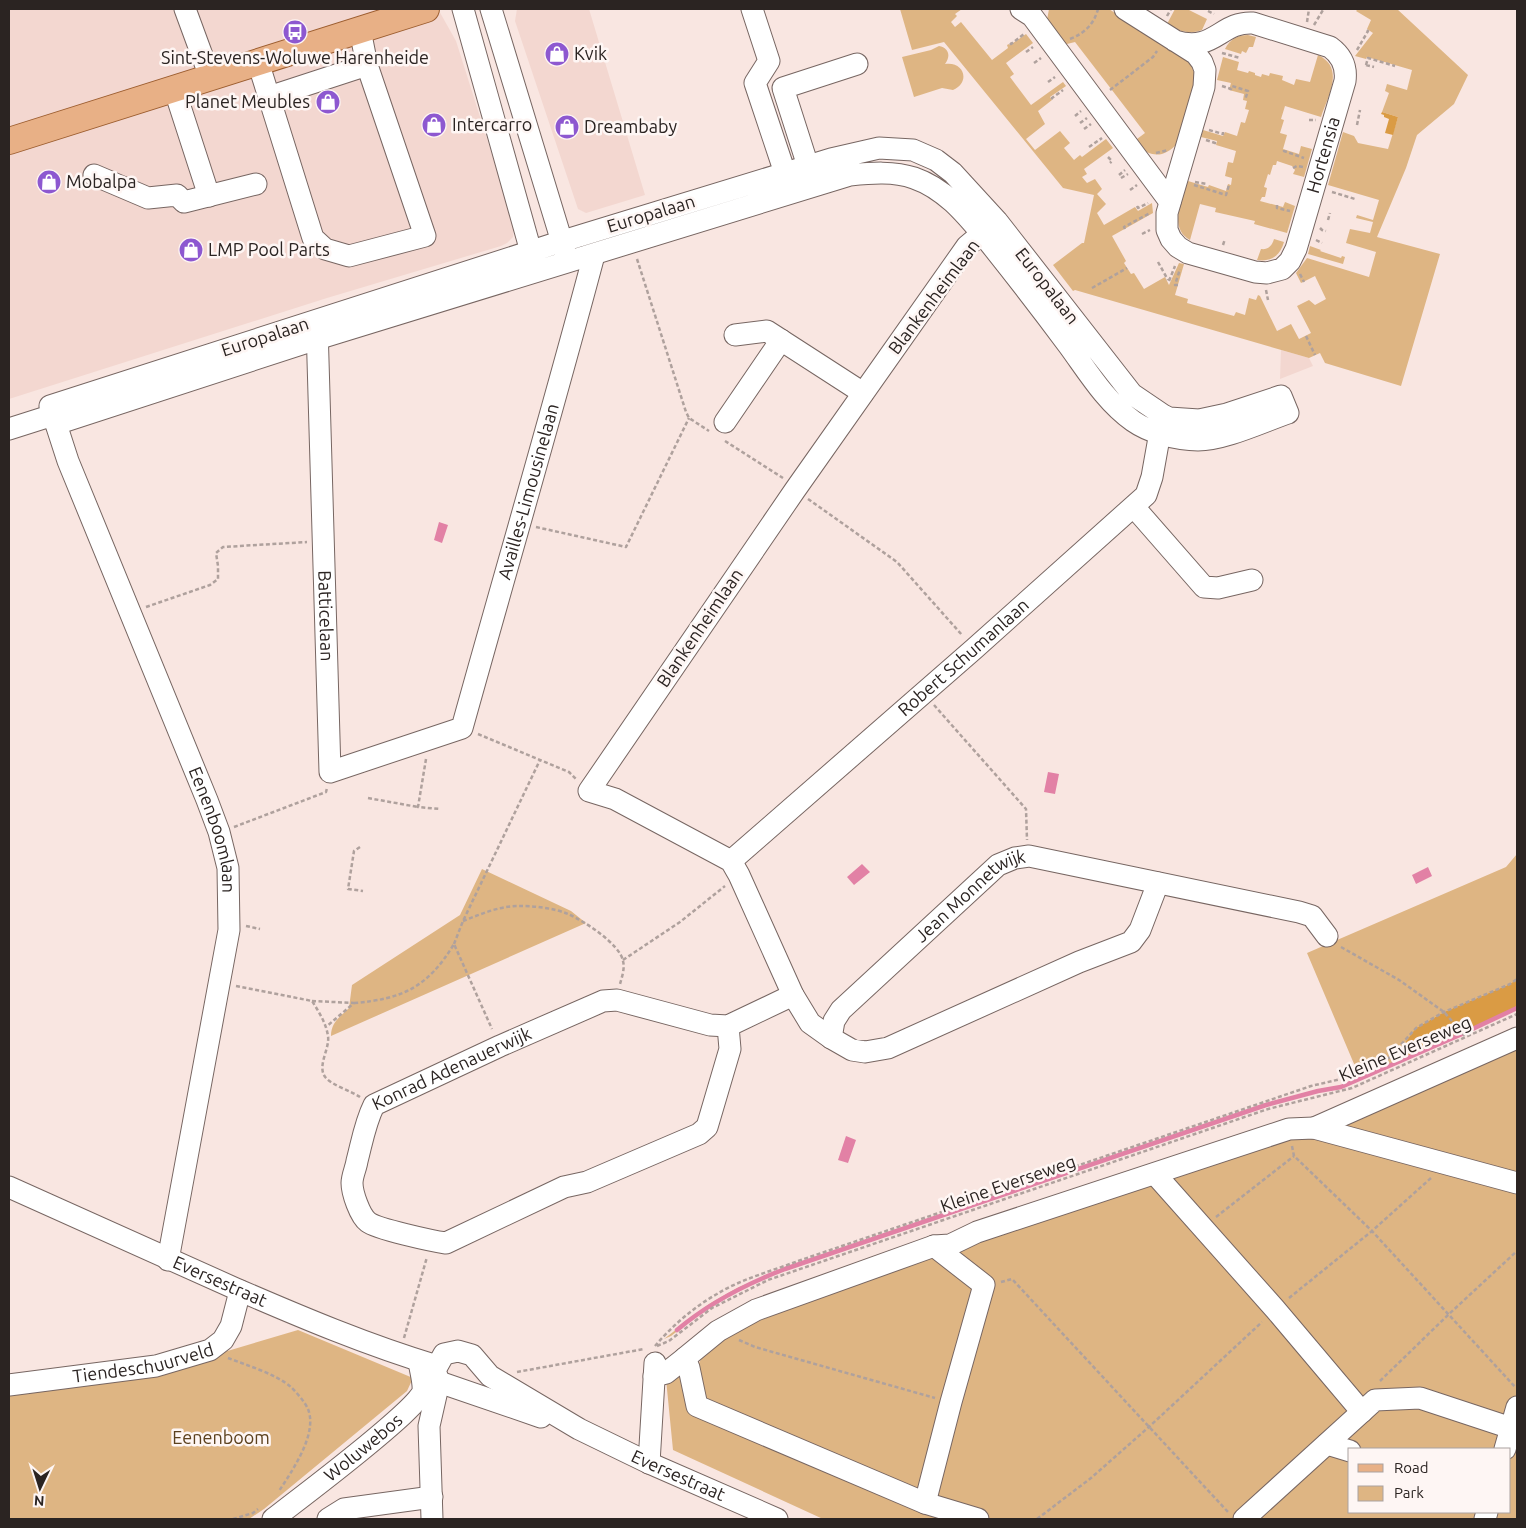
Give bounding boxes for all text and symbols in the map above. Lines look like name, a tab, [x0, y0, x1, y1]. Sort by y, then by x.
bus stop icon: Sint-Stevens-Woluwe Harenheide	[282, 19, 308, 45]
shop icon: Kvik	[544, 41, 570, 67]
place label: Kvik	[574, 43, 607, 63]
place label: Sint-Stevens-Woluwe Harenheide	[161, 47, 429, 67]
shop icon: Planet Meubles	[315, 89, 341, 115]
place label: Planet Meubles	[185, 91, 310, 111]
shop icon: Intercarro	[421, 112, 447, 138]
place label: Intercarro	[452, 114, 532, 134]
shop icon: Dreambaby	[554, 114, 580, 140]
street label: Hortensia	[1302, 114, 1343, 195]
place label: Dreambaby	[584, 116, 678, 136]
shop icon: Mobalpa	[36, 169, 62, 195]
place label: Mobalpa	[66, 171, 136, 191]
street label: Europalaan	[604, 190, 697, 236]
street label: Blankenheimlaan	[884, 235, 983, 358]
shop icon: LMP Pool Parts	[178, 237, 204, 263]
place label: LMP Pool Parts	[208, 239, 330, 259]
street label: Europalaan	[1012, 243, 1084, 327]
street label: Europalaan	[218, 312, 311, 360]
street label: Availles-Limousinelaan	[493, 401, 562, 582]
street label: Blankenheimlaan	[652, 564, 746, 690]
street label: Batticelaan	[315, 570, 338, 662]
street label: Robert Schumanlaan	[894, 594, 1032, 720]
street label: Eenenboomlaan	[185, 764, 239, 893]
street label: Jean Monnetwijk	[910, 846, 1027, 946]
street label: Kleine Everseweg	[1335, 1011, 1474, 1085]
street label: Konrad Adenauerwijk	[369, 1023, 534, 1114]
street label: Kleine Everseweg	[937, 1151, 1078, 1216]
street label: Eversestraat	[170, 1251, 270, 1310]
street label: Tiendeschuurveld	[71, 1339, 216, 1386]
street label: Woluwebos	[320, 1409, 406, 1485]
park label: Eenenboom	[172, 1427, 270, 1447]
street label: Eversestraat	[629, 1445, 729, 1504]
legend	[1348, 1448, 1511, 1513]
text: Road	[1394, 1459, 1429, 1476]
north arrow	[15, 1463, 65, 1513]
text: Park	[1394, 1484, 1424, 1501]
text: N	[33, 1493, 45, 1509]

